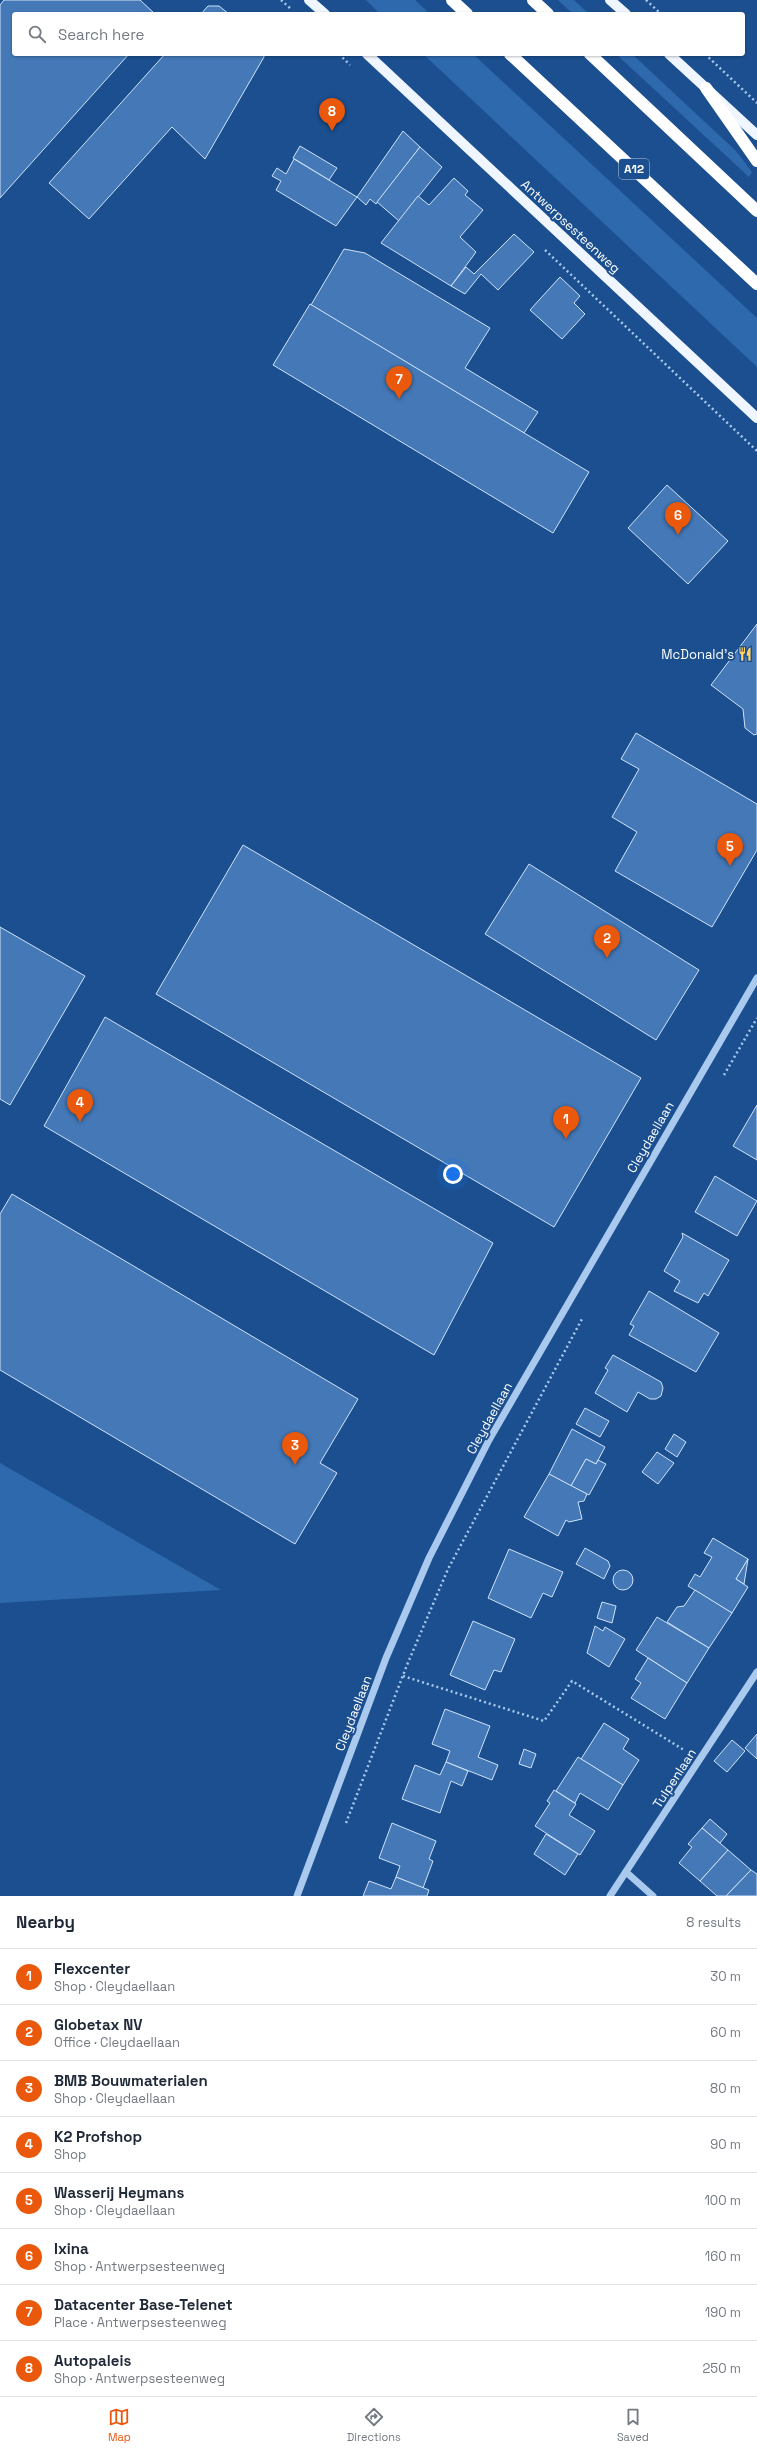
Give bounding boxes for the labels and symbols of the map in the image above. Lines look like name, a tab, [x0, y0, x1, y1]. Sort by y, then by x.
pin: 8	[319, 98, 345, 131]
road number: A12	[619, 159, 649, 179]
street label: Antwerpsesteenweg	[517, 176, 624, 277]
pin: 7	[386, 366, 412, 399]
pin: 6	[665, 502, 691, 535]
place label: McDonald's	[661, 646, 734, 663]
restaurant icon: McDonald's	[737, 646, 753, 662]
pin: 5	[717, 833, 743, 866]
pin: 2	[594, 925, 620, 958]
pin: 4	[67, 1089, 93, 1122]
street label: Cleydaellaan	[623, 1098, 678, 1176]
pin: 1	[553, 1106, 579, 1139]
your location	[443, 1164, 463, 1184]
street label: Cleydaellaan	[463, 1379, 516, 1457]
pin: 3	[282, 1432, 308, 1465]
street label: Cleydaellaan	[331, 1673, 376, 1753]
street label: Tulpenlaan	[649, 1745, 700, 1811]

